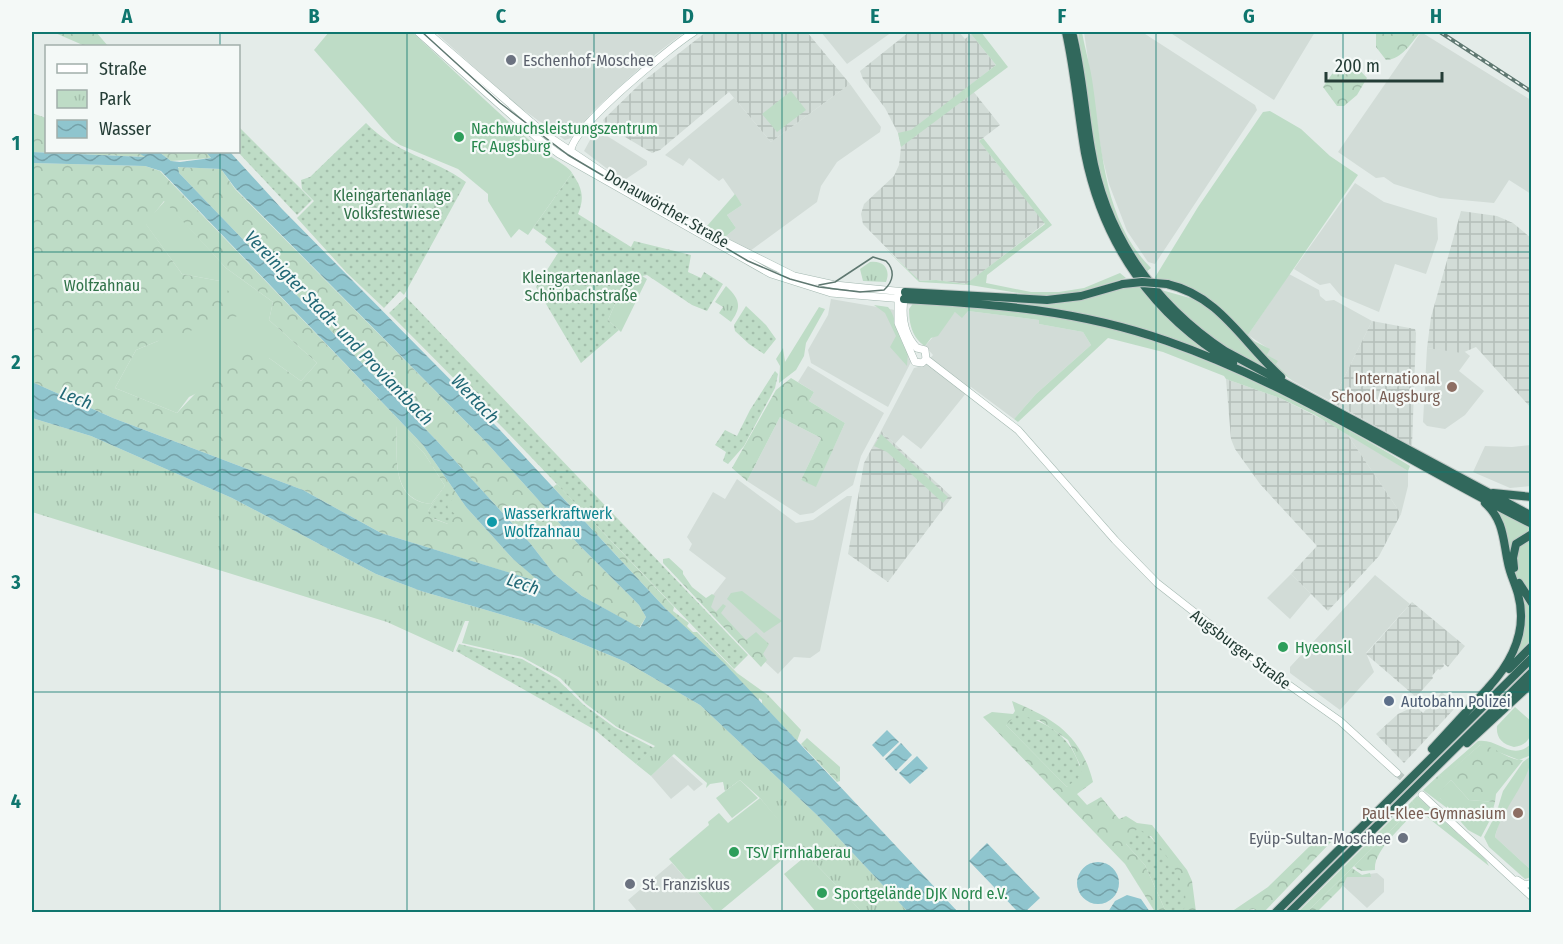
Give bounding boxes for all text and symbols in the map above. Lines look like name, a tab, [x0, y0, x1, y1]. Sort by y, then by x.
text: A	[121, 4, 134, 28]
text: B	[308, 4, 320, 28]
text: C	[496, 4, 507, 28]
text: D	[682, 4, 694, 28]
text: E	[870, 4, 880, 28]
text: F	[1058, 4, 1067, 28]
text: G	[1243, 4, 1255, 28]
text: H	[1430, 4, 1442, 28]
legend	[45, 45, 240, 153]
scale bar	[1326, 45, 1442, 83]
place label: Eschenhof-Moschee	[523, 51, 654, 70]
marker: Eschenhof-Moschee	[504, 53, 518, 67]
text: 200 m	[1335, 55, 1380, 77]
text: Straße	[99, 58, 147, 80]
text: Park	[99, 88, 132, 110]
text: Wasser	[99, 118, 152, 140]
place label: Nachwuchsleistungszentrum FC Augsburg	[471, 119, 658, 156]
marker: Nachwuchsleistungszentrum FC Augsburg	[452, 130, 466, 144]
text: 1	[12, 131, 20, 155]
street label: Donauwörther Straße	[601, 165, 732, 252]
park label: Kleingartenanlage Volksfestwiese	[333, 186, 451, 223]
water label: Vereinigter Stadt- und Proviantbach	[240, 226, 438, 430]
park label: Kleingartenanlage Schönbachstraße	[522, 268, 640, 305]
park label: Wolfzahnau	[64, 276, 140, 295]
text: 2	[10, 350, 21, 374]
place label: International School Augsburg	[1331, 369, 1440, 406]
water label: Wertach	[446, 370, 504, 428]
marker: International School Augsburg	[1445, 380, 1459, 394]
water label: Lech	[57, 382, 95, 414]
place label: Wasserkraftwerk Wolfzahnau	[504, 504, 613, 541]
marker: Wasserkraftwerk Wolfzahnau	[485, 515, 499, 529]
water label: Lech	[504, 568, 542, 600]
text: 3	[10, 570, 21, 594]
street label: Augsburger Straße	[1187, 606, 1295, 693]
place label: Hyeonsil	[1295, 638, 1352, 657]
marker: Hyeonsil	[1276, 640, 1290, 654]
place label: Autobahn Polizei	[1401, 692, 1511, 711]
marker: Autobahn Polizei	[1382, 694, 1396, 708]
text: 4	[11, 789, 21, 813]
place label: Paul-Klee-Gymnasium	[1362, 804, 1506, 823]
marker: Paul-Klee-Gymnasium	[1511, 806, 1525, 820]
place label: Eyüp-Sultan-Moschee	[1249, 829, 1391, 848]
marker: Eyüp-Sultan-Moschee	[1396, 831, 1410, 845]
place label: TSV Firnhaberau	[746, 843, 851, 862]
marker: TSV Firnhaberau	[727, 845, 741, 859]
place label: St. Franziskus	[642, 875, 730, 894]
marker: St. Franziskus	[623, 877, 637, 891]
place label: Sportgelände DJK Nord e.V.	[834, 884, 1008, 903]
marker: Sportgelände DJK Nord e.V.	[815, 886, 829, 900]

